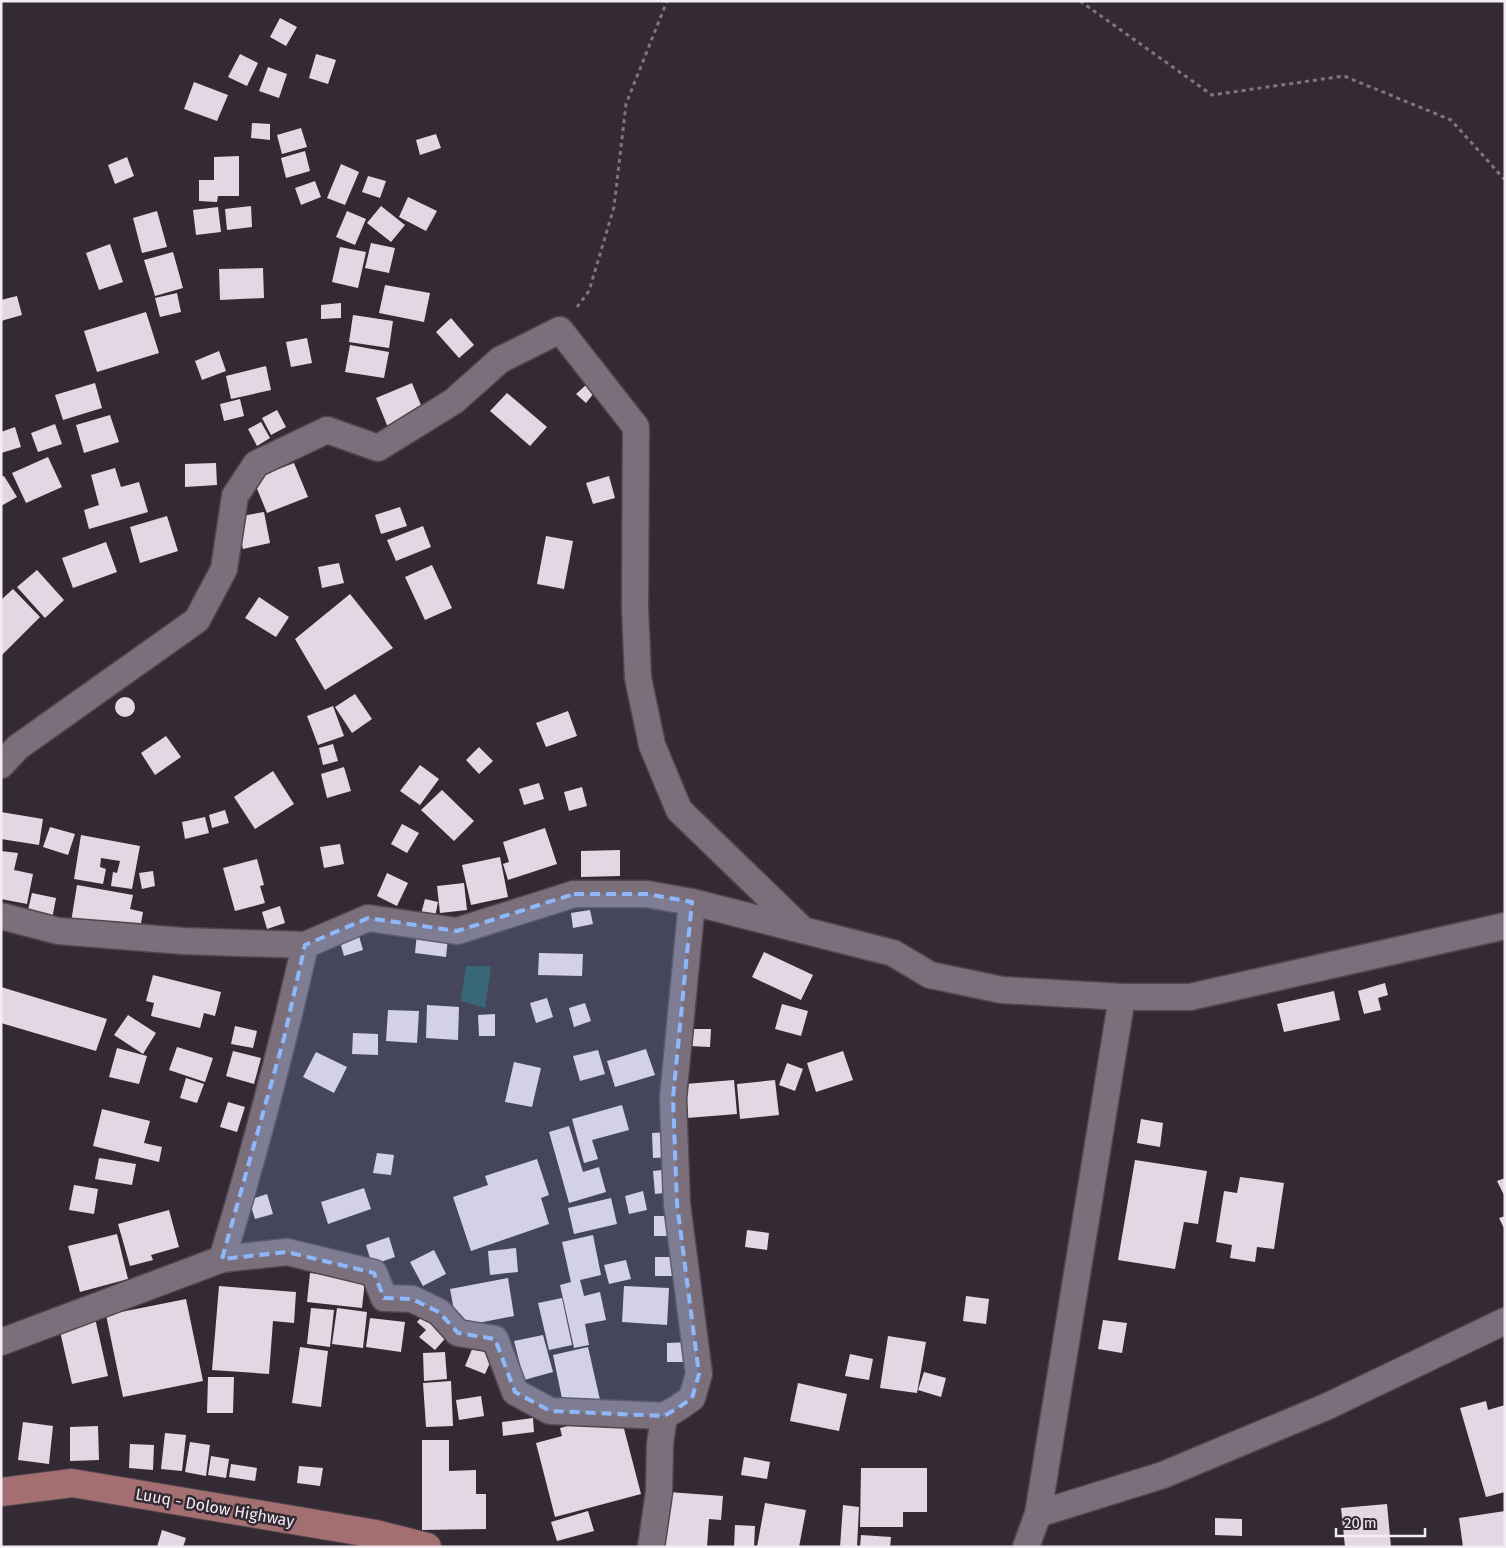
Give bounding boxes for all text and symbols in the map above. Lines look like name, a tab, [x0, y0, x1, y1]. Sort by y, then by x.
street label: Luuq - Dolow Highway	[134, 1484, 296, 1531]
scale bar	[1336, 1506, 1425, 1538]
text: 20 m	[1344, 1514, 1377, 1532]

